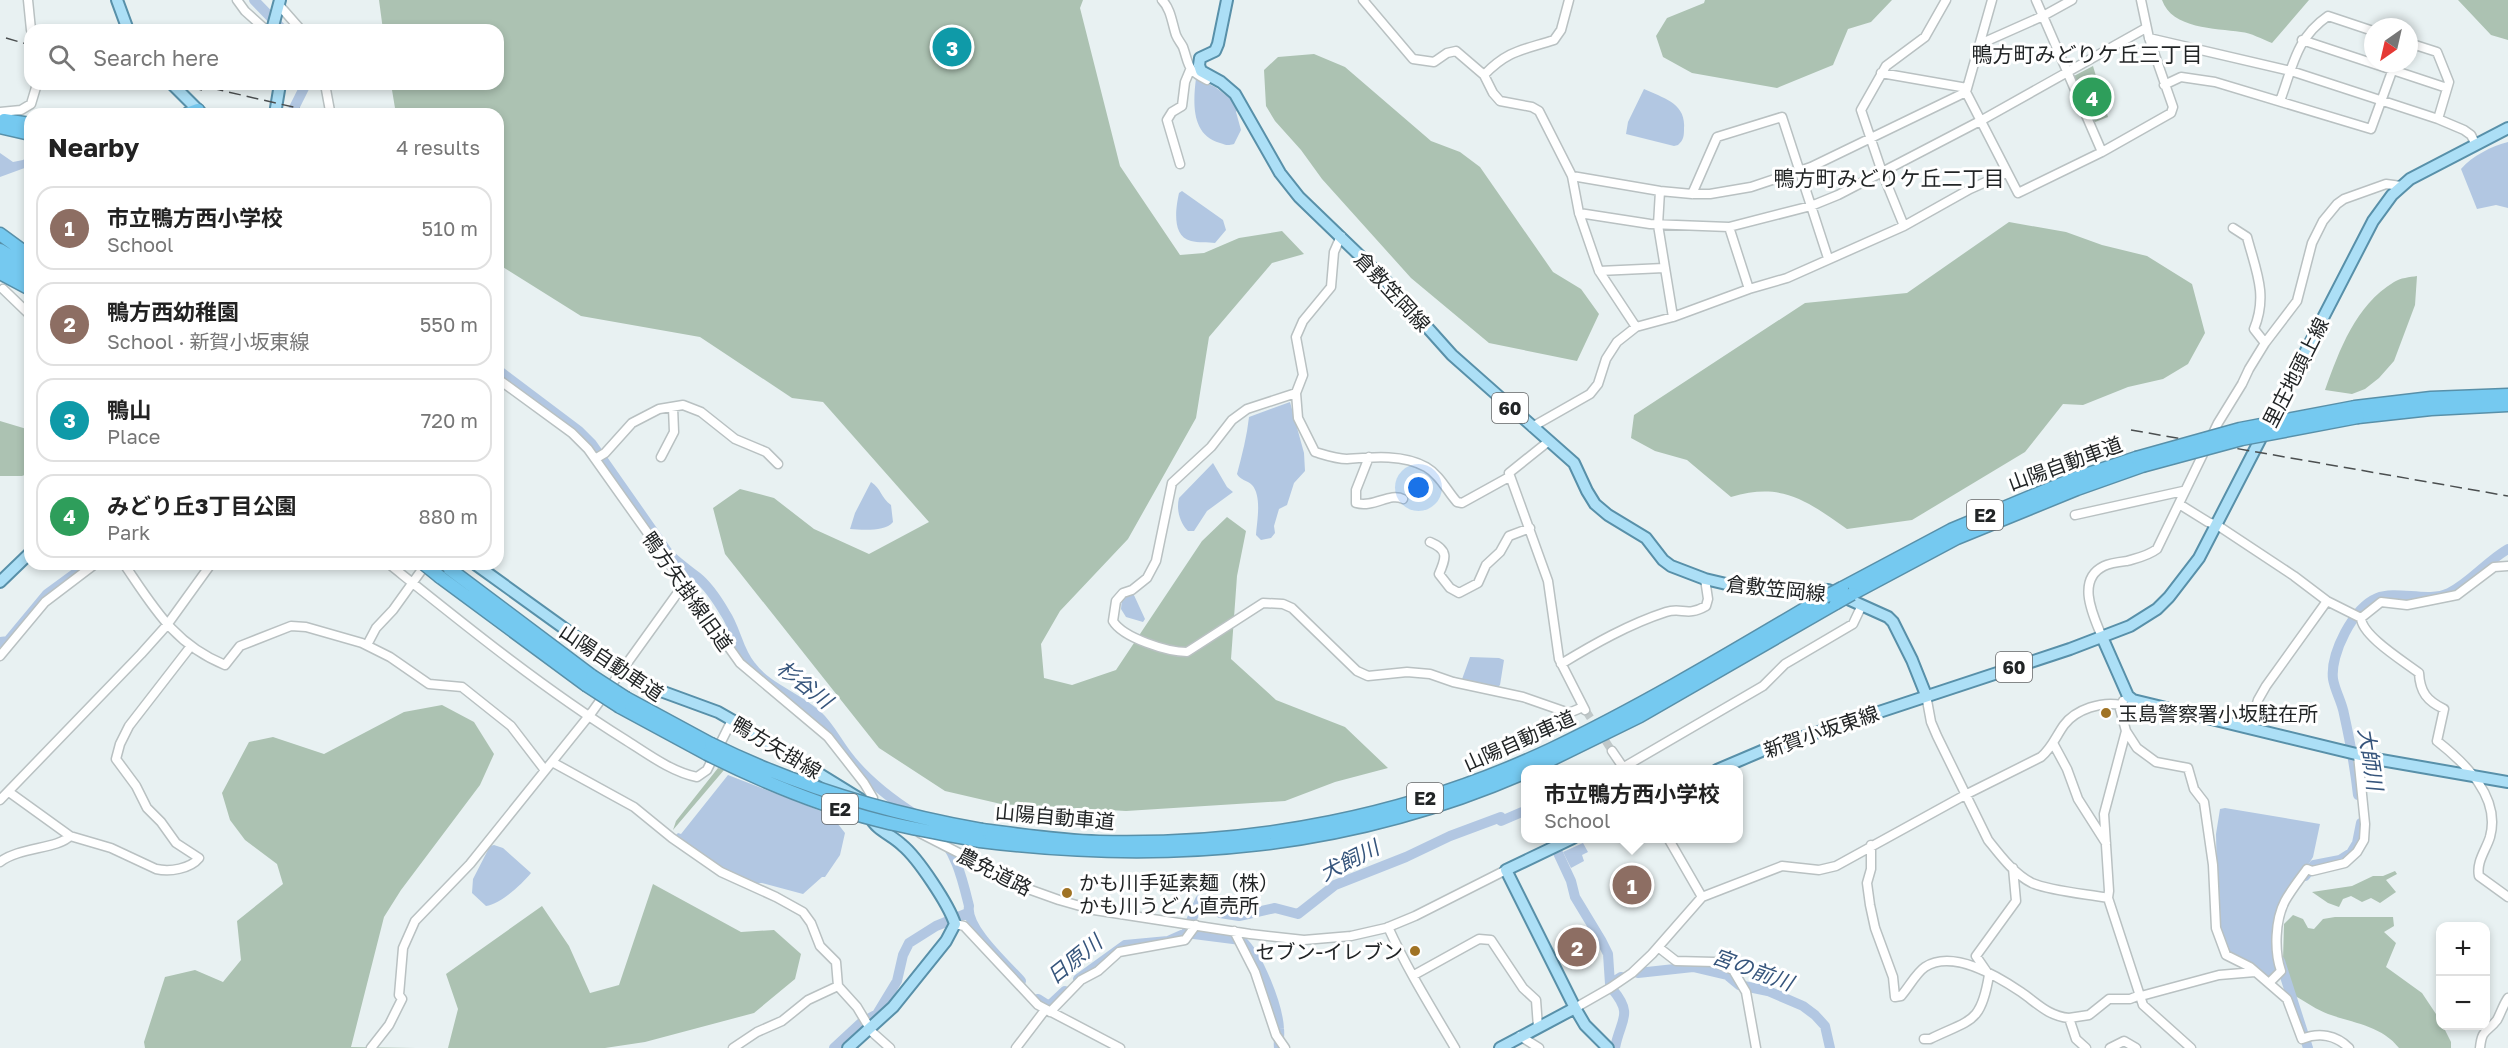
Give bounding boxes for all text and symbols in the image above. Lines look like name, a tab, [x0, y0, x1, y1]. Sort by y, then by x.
north arrow	[2364, 18, 2418, 72]
search box	[24, 24, 504, 90]
pin: 3	[932, 24, 972, 70]
icon: search	[45, 41, 78, 74]
district label: 鴨方町みどりケ丘三丁目	[1972, 41, 2203, 67]
text: Search here	[93, 44, 219, 71]
pin: 4	[2072, 74, 2112, 120]
text: Nearby	[48, 132, 139, 163]
text: 4 results	[396, 135, 480, 159]
district label: 鴨方町みどりケ丘二丁目	[1774, 165, 2005, 191]
text: 市立鴨方西小学校	[107, 204, 283, 231]
text: 1	[64, 216, 75, 240]
text: 510 m	[422, 216, 478, 240]
text: School	[107, 232, 173, 256]
street label: 倉敷笠岡線	[1350, 246, 1436, 336]
text: 鴨方西幼稚園	[107, 298, 239, 325]
text: 2	[63, 312, 76, 336]
text: 550 m	[420, 312, 478, 336]
street label: 里庄地頭上線	[2257, 313, 2333, 431]
text: School · 新賀小坂東線	[107, 329, 309, 353]
road number: 60	[1492, 393, 1528, 423]
text: 鴨山	[107, 396, 151, 423]
text: 3	[63, 408, 76, 432]
text: 720 m	[421, 408, 478, 432]
text: Place	[107, 424, 160, 448]
street label: 山陽自動車道	[2005, 431, 2125, 495]
your location	[1404, 473, 1433, 502]
text: みどり丘3丁目公園	[107, 492, 296, 519]
road number: E2	[1967, 500, 2003, 530]
text: 4	[63, 504, 76, 528]
text: 880 m	[419, 504, 478, 528]
text: Park	[107, 520, 150, 544]
street label: 鴨方矢掛線旧道	[638, 527, 738, 655]
street label: 倉敷笠岡線	[1725, 571, 1827, 605]
street label: 山陽自動車道	[556, 618, 668, 706]
road number: 60	[1996, 652, 2032, 682]
water label: 杉谷川	[772, 654, 839, 715]
street label: 新賀小坂東線	[1760, 700, 1882, 762]
place label: 玉島警察署小坂駐在所	[2118, 701, 2318, 725]
street label: 山陽自動車道	[1459, 705, 1579, 775]
marker: 玉島警察署小坂駐在所	[2099, 706, 2113, 720]
street label: 鴨方矢掛線	[728, 711, 826, 783]
water label: 大師川	[2353, 726, 2389, 794]
popup	[1521, 765, 1743, 843]
text: 市立鴨方西小学校	[1544, 780, 1720, 807]
road number: E2	[1407, 783, 1443, 813]
road number: E2	[822, 794, 858, 824]
street label: 山陽自動車道	[994, 799, 1116, 833]
text: School	[1544, 808, 1610, 832]
water label: 犬飼川	[1315, 833, 1385, 886]
street label: 農免道路	[954, 842, 1036, 900]
pin: 1	[1612, 862, 1652, 908]
place label: かも川手延素麺（株） かも川うどん直売所	[1079, 870, 1279, 917]
marker: かも川手延素麺（株） かも川うどん直売所	[1060, 886, 1074, 900]
map controls	[2436, 922, 2490, 1030]
button: +	[2436, 922, 2490, 976]
pin: 2	[1558, 924, 1596, 970]
water label: 日原川	[1041, 928, 1108, 989]
place label: セブン-イレブン	[1255, 939, 1403, 963]
water label: 宮の前川	[1709, 942, 1799, 996]
marker: セブン-イレブン	[1408, 944, 1422, 958]
button: −	[2436, 976, 2490, 1030]

